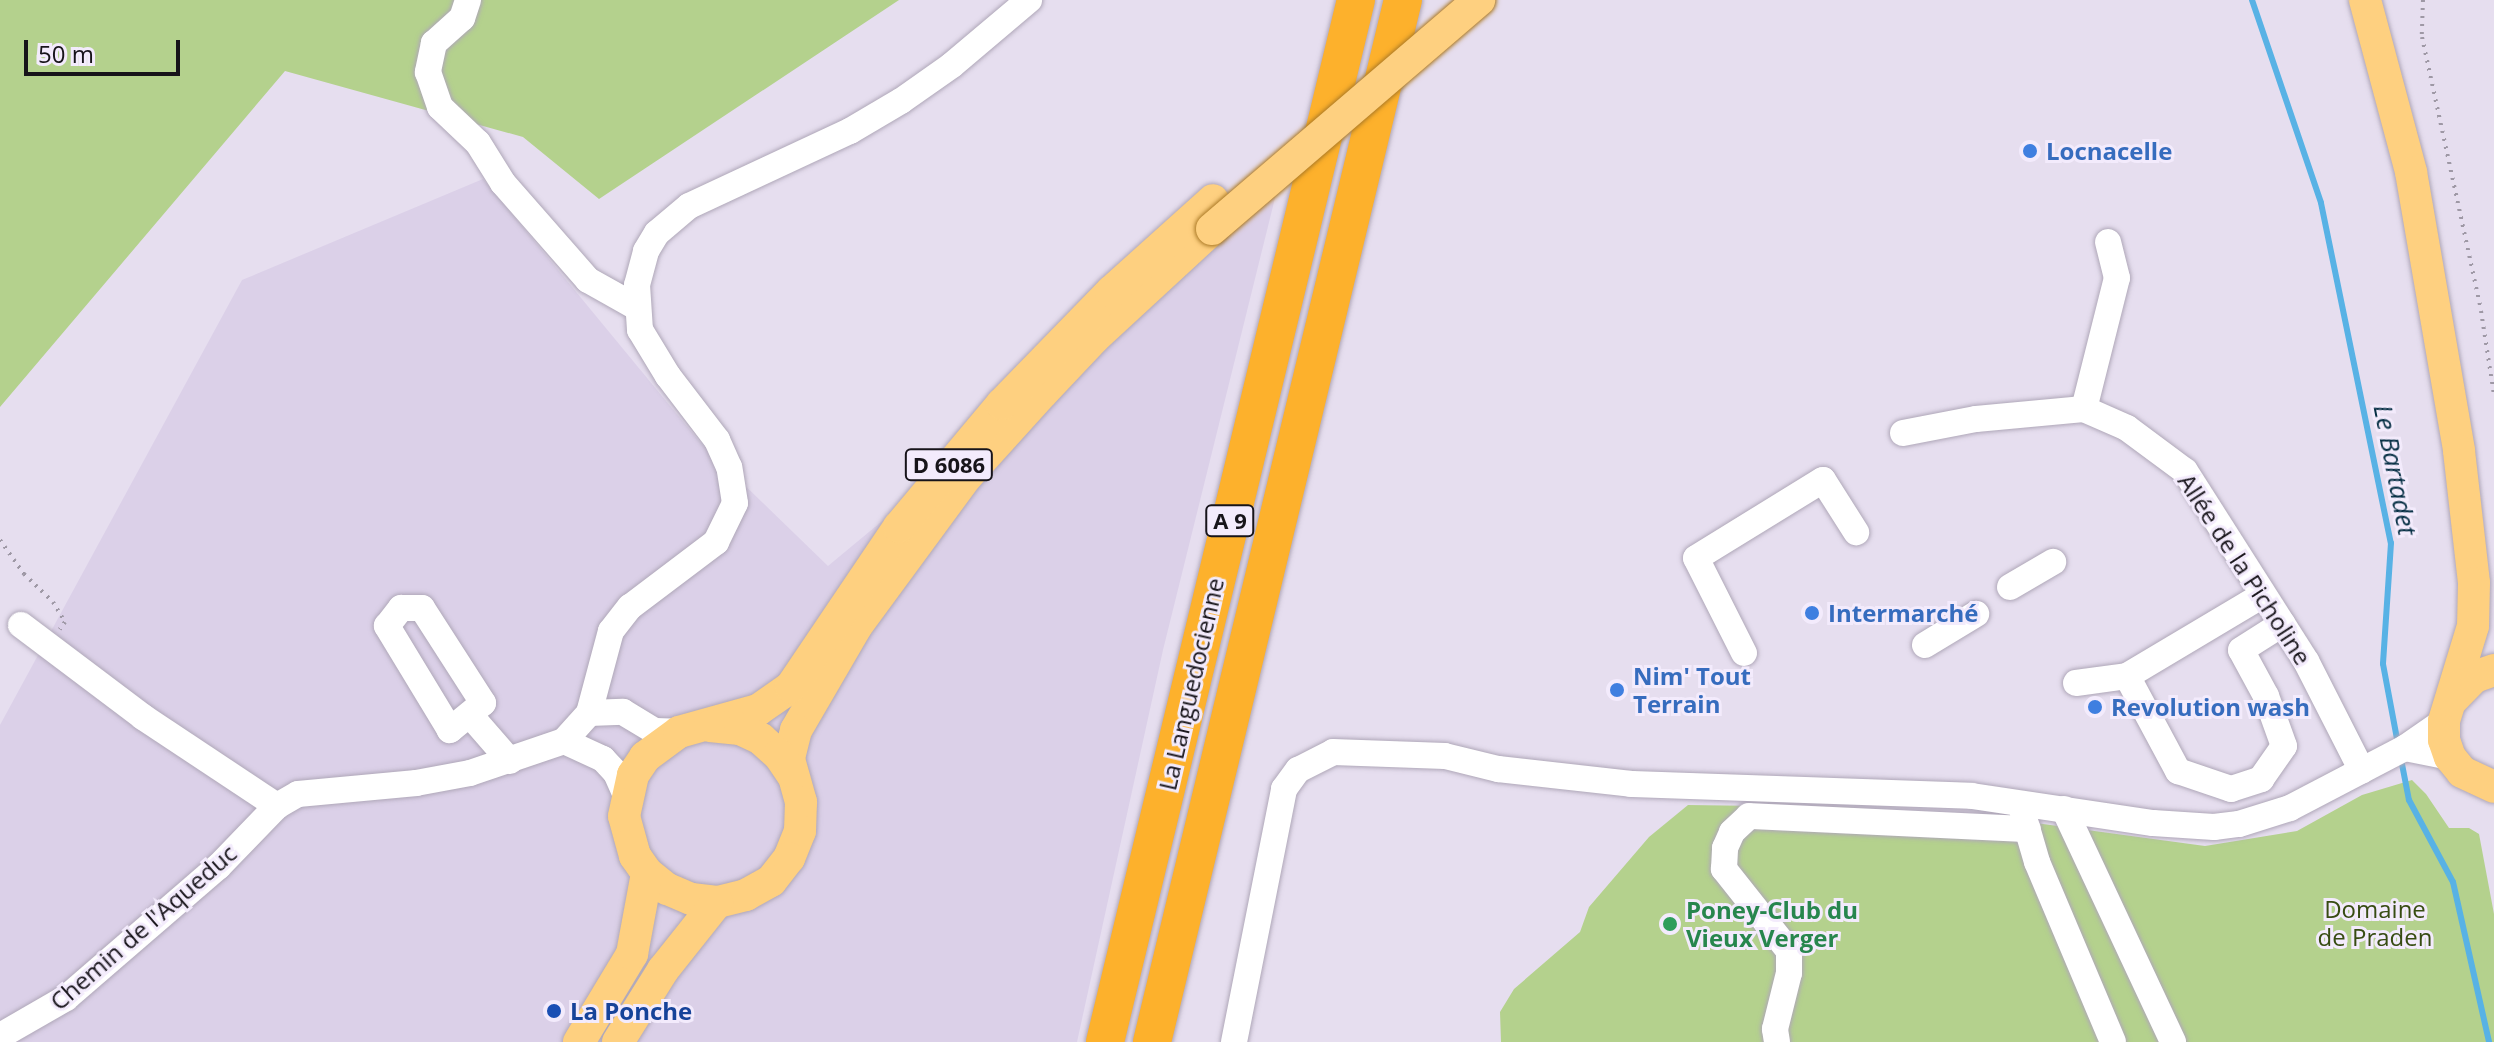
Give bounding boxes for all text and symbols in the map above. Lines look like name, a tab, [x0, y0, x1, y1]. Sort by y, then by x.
scale bar	[28, 24, 184, 74]
text: 50 m	[38, 37, 94, 70]
place label: Locnacelle	[2046, 137, 2172, 165]
marker: Locnacelle	[2021, 142, 2039, 160]
water label: Le Bartadet	[2367, 402, 2423, 538]
road number: D 6086	[903, 447, 995, 483]
street label: Allée de la Picholine	[2172, 468, 2318, 670]
road number: A 9	[1204, 503, 1256, 539]
street label: La Languedocienne	[1153, 575, 1229, 793]
place label: Intermarché	[1828, 599, 1978, 627]
marker: Intermarché	[1803, 604, 1821, 622]
place label: Nim' Tout Terrain	[1633, 662, 1751, 718]
marker: Nim' Tout Terrain	[1608, 681, 1626, 699]
place label: Revolution wash	[2111, 693, 2310, 721]
marker: Revolution wash	[2086, 698, 2104, 716]
street label: Chemin de l'Aqueduc	[44, 838, 242, 1016]
park label: Domaine de Praden	[2318, 895, 2432, 951]
place label: Poney-Club du Vieux Verger	[1686, 896, 1858, 952]
marker: Poney-Club du Vieux Verger	[1661, 915, 1679, 933]
place label: La Ponche	[570, 997, 692, 1025]
marker: La Ponche	[545, 1002, 563, 1020]

